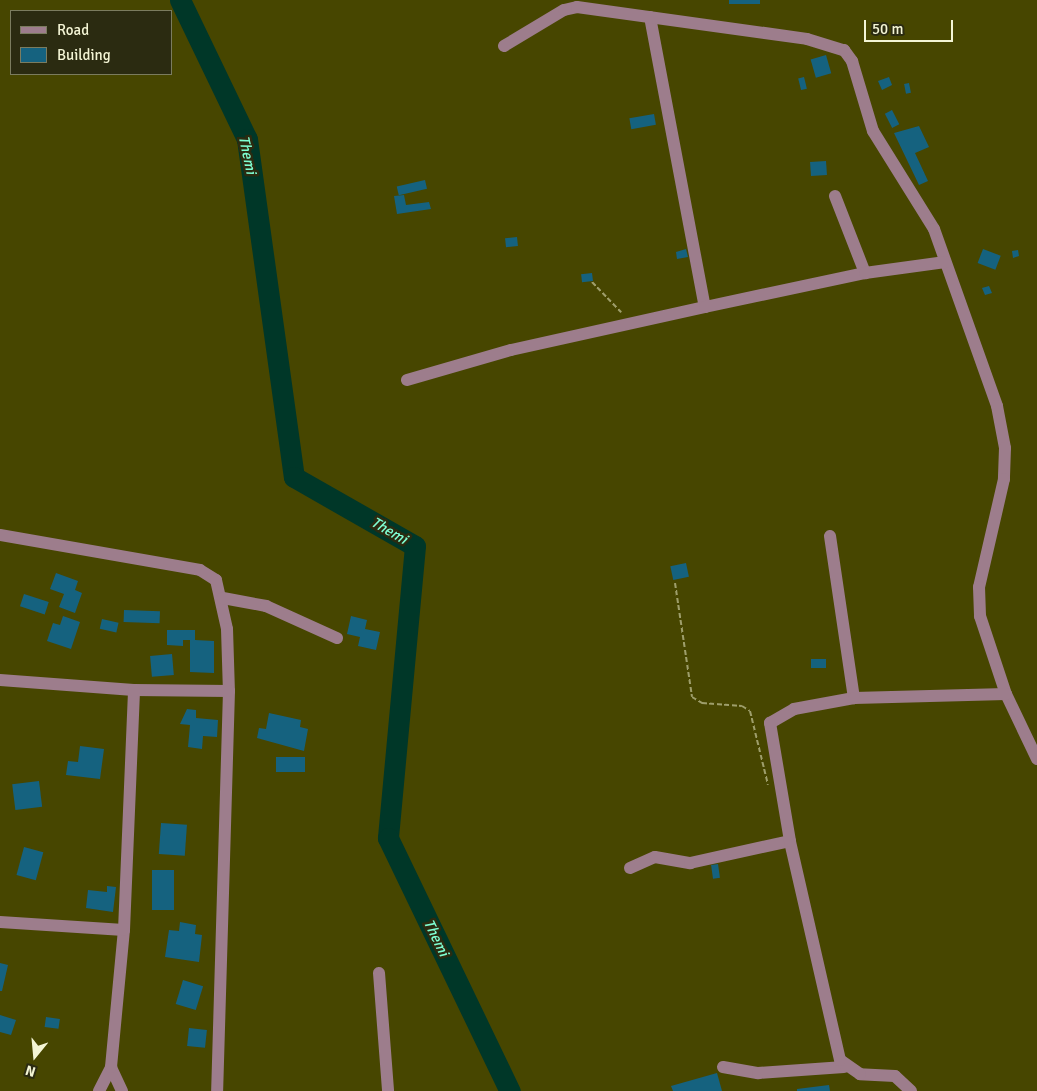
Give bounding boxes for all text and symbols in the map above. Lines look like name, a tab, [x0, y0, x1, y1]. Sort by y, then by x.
legend	[10, 10, 172, 75]
scale bar	[867, 10, 956, 42]
text: 50 m	[872, 20, 903, 38]
text: Road	[57, 21, 89, 39]
text: Building	[57, 46, 111, 64]
water label: Themi	[234, 134, 260, 176]
water label: Themi	[368, 513, 410, 549]
water label: Themi	[419, 916, 453, 960]
north arrow	[10, 1031, 60, 1081]
text: N	[23, 1061, 38, 1080]

